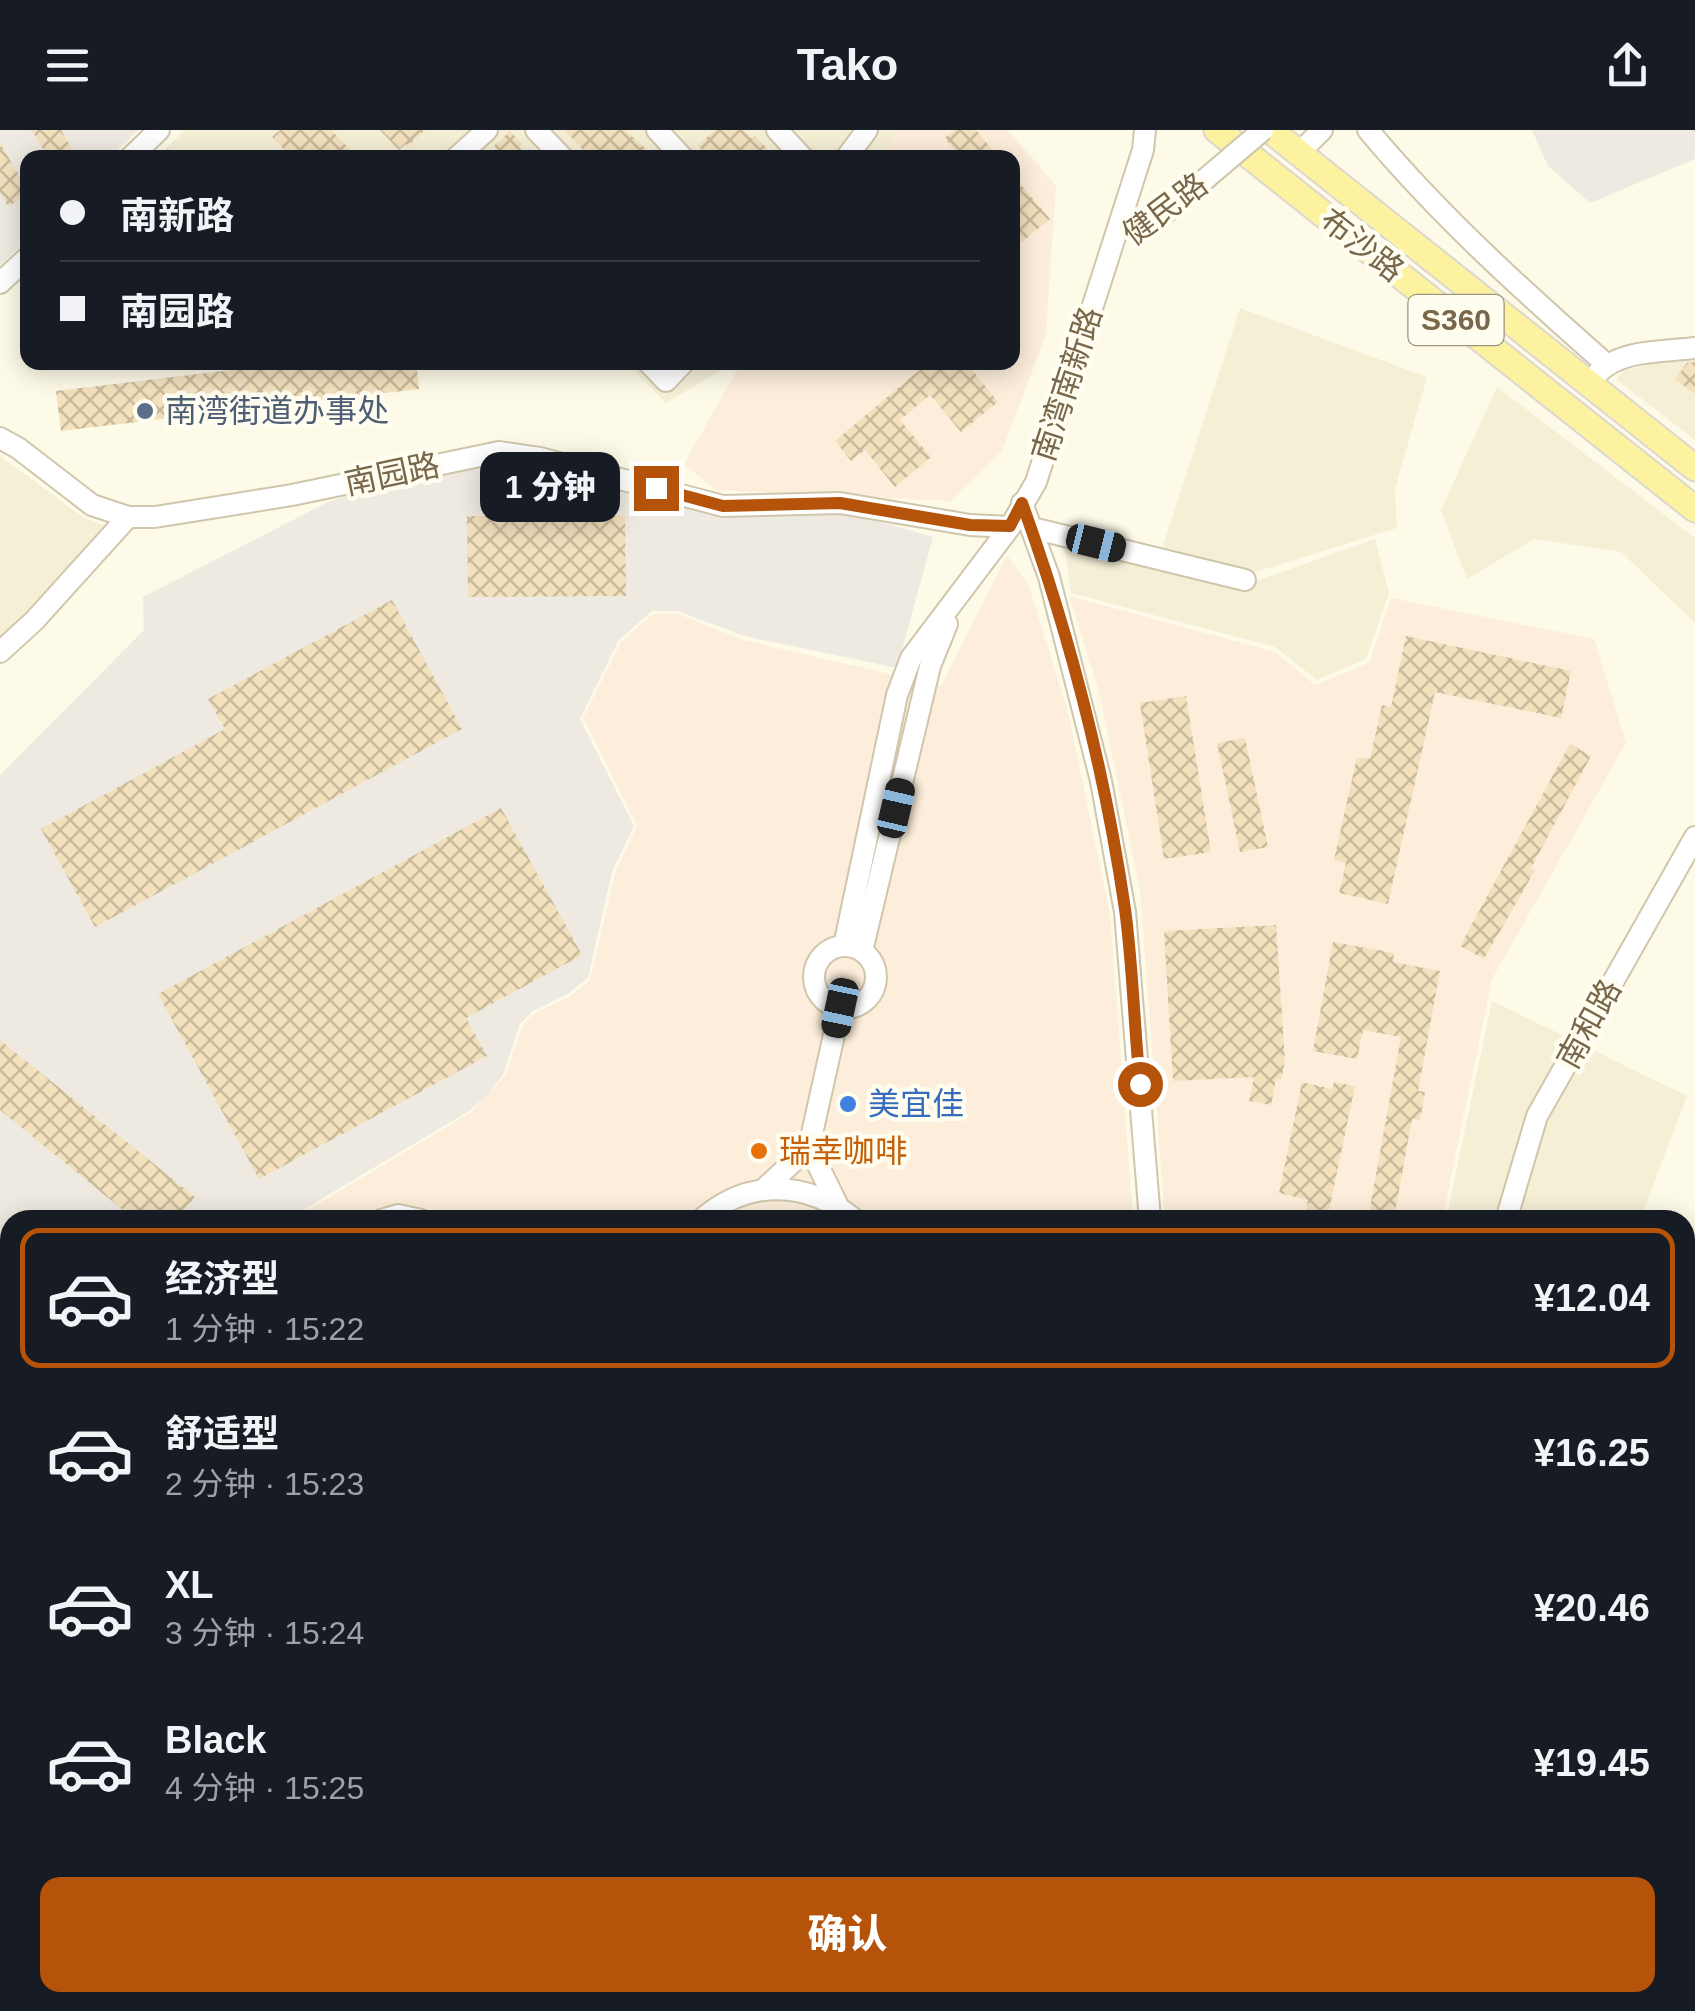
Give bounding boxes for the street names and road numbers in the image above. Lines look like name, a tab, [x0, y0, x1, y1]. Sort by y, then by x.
street label: 健民路	[1116, 166, 1214, 252]
street label: 布沙路	[1313, 201, 1411, 289]
road number: S360	[1408, 295, 1504, 345]
street label: 南湾南新路	[1025, 302, 1109, 466]
street label: 南园路	[341, 446, 443, 502]
street label: 南和路	[1550, 973, 1628, 1075]

